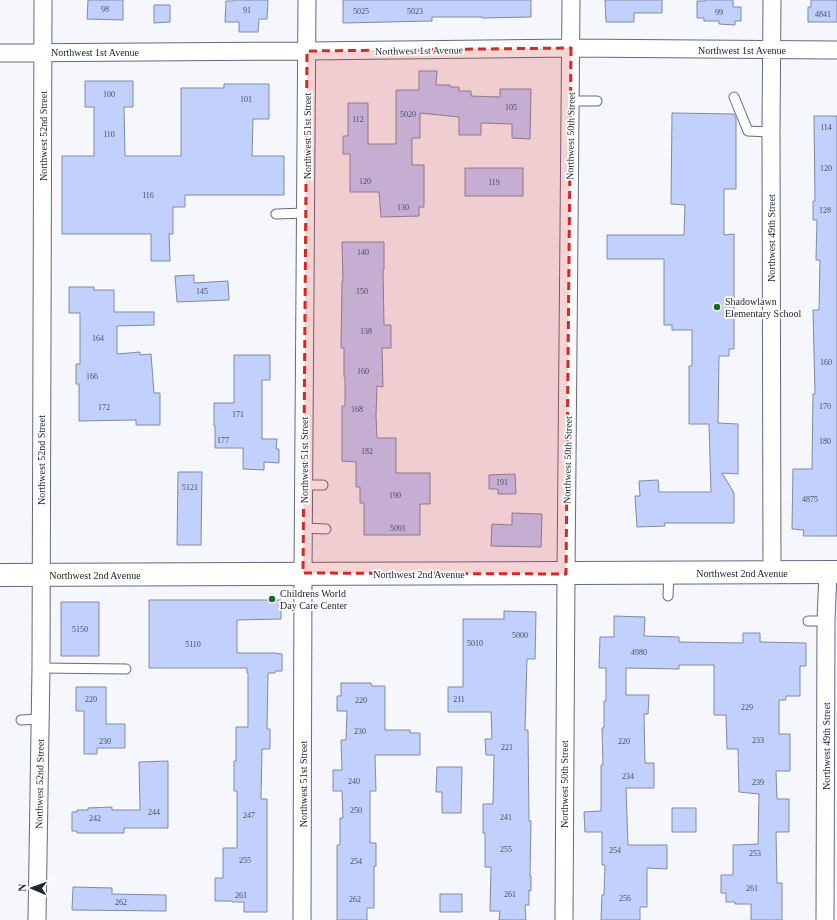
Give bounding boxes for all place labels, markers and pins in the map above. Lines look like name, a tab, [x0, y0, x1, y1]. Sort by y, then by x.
place label: Shadowlawn Elementary School	[725, 296, 802, 319]
marker: Shadowlawn Elementary School	[712, 302, 722, 312]
place label: Childrens World Day Care Center	[280, 588, 348, 611]
marker: Childrens World Day Care Center	[267, 594, 277, 604]

